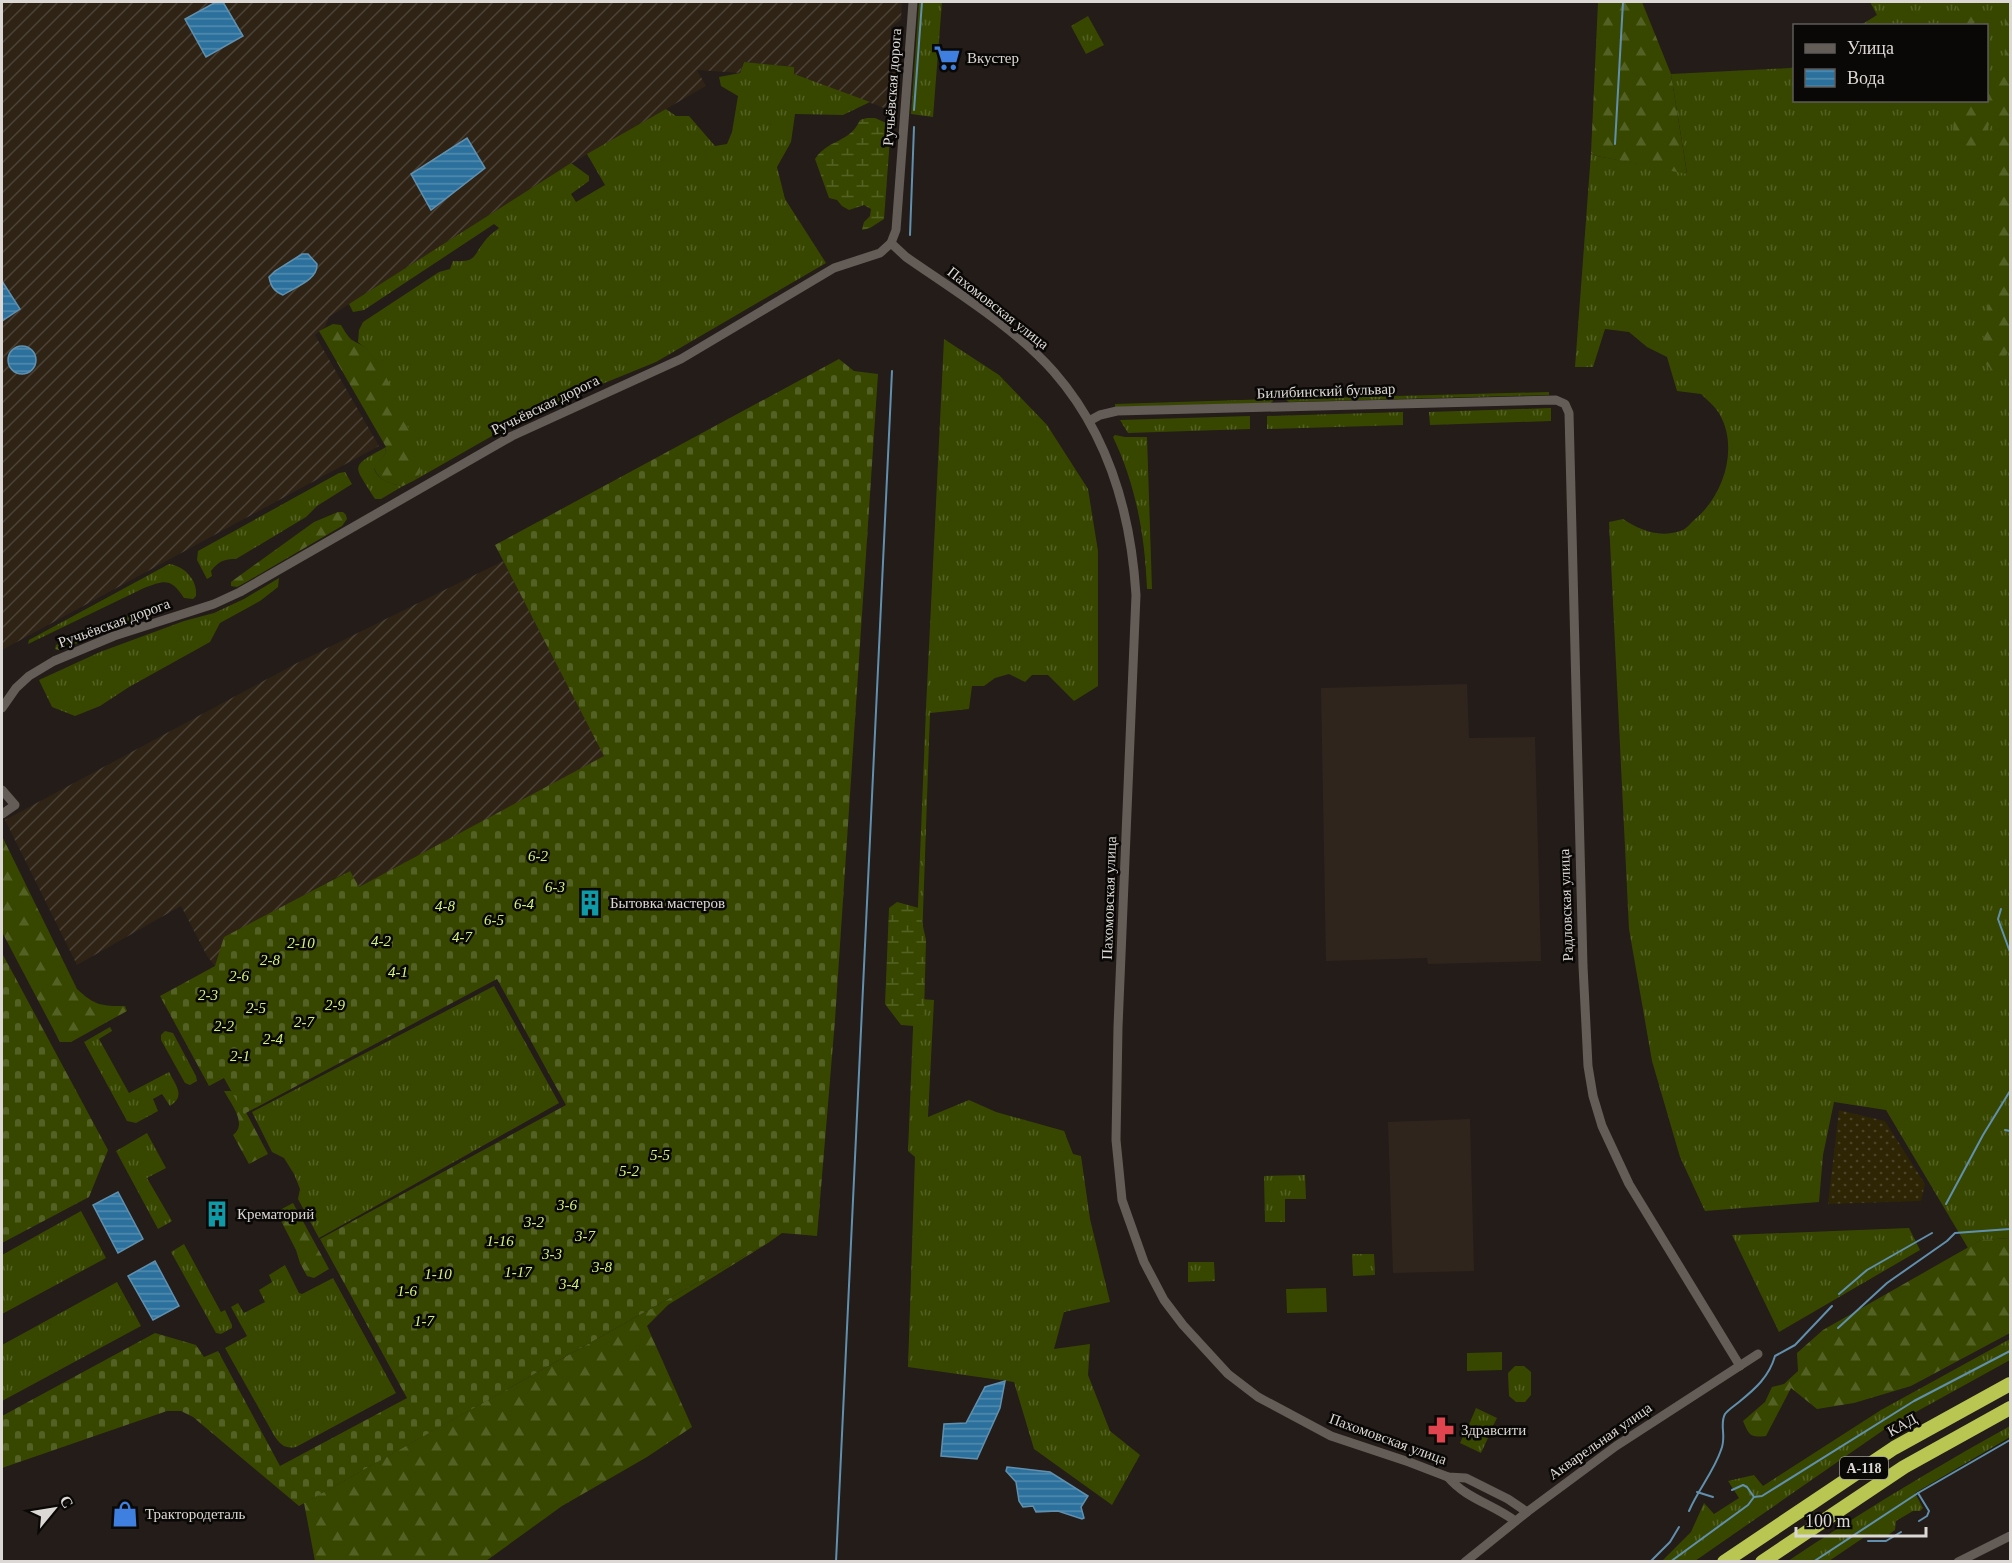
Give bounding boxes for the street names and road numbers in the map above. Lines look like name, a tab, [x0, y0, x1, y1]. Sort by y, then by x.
street label: Ручьёвская дорога	[880, 27, 904, 146]
street label: Пахомовская улица	[944, 264, 1052, 353]
street label: Ручьёвская дорога	[489, 372, 602, 438]
street label: Билибинский бульвар	[1256, 381, 1396, 401]
street label: Ручьёвская дорога	[56, 595, 172, 651]
street label: Пахомовская улица	[1099, 836, 1119, 960]
street label: Радловская улица	[1556, 848, 1576, 962]
street label: Акварельная улица	[1545, 1399, 1655, 1483]
street label: Пахомовская улица	[1327, 1410, 1449, 1468]
street label: КАД	[1885, 1410, 1919, 1440]
road number: А-118	[1840, 1457, 1888, 1479]

